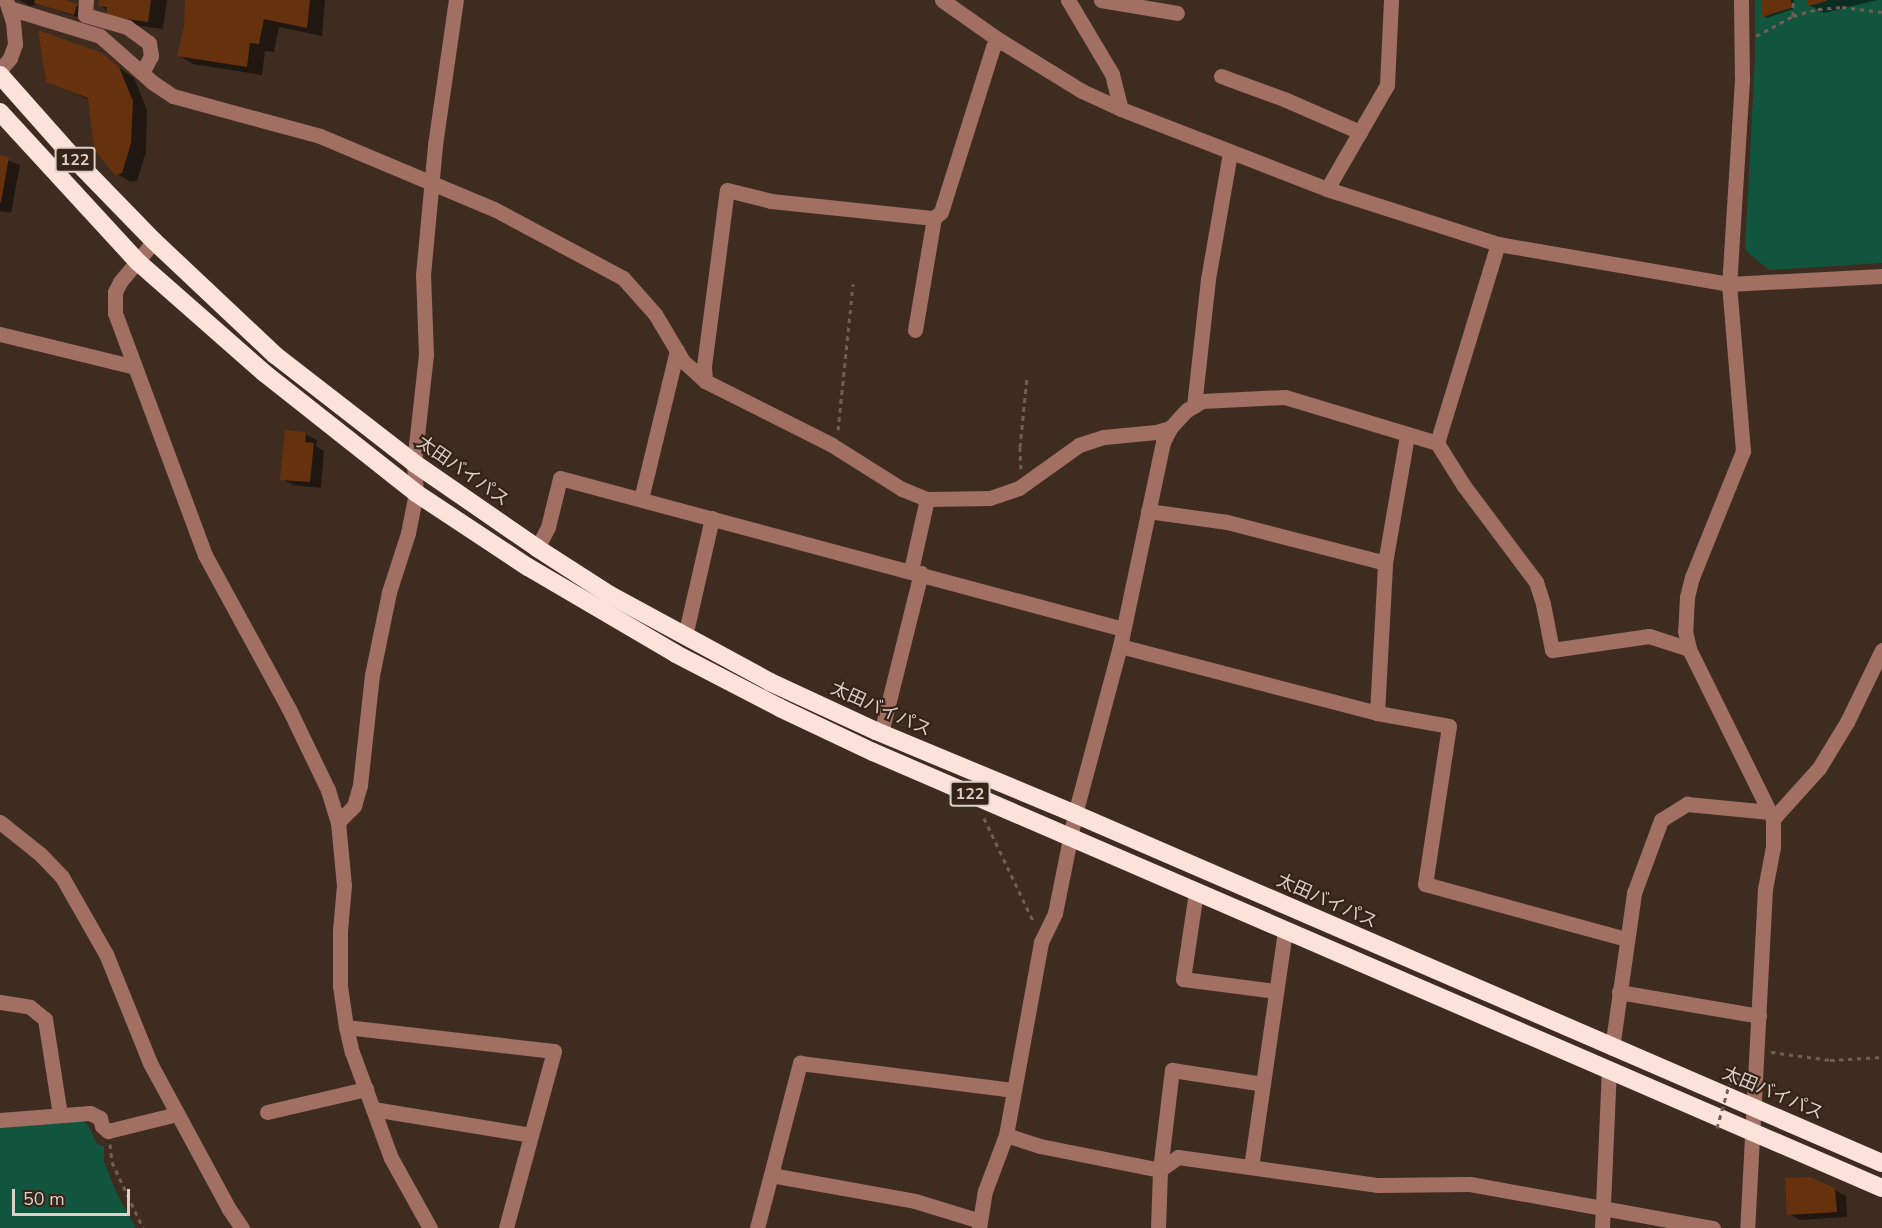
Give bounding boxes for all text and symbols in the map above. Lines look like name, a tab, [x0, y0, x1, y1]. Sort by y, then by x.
road number: 122	[54, 147, 96, 173]
street label: 太田バイパス	[413, 431, 513, 511]
street label: 太田バイパス	[827, 677, 935, 741]
road number: 122	[949, 781, 991, 807]
street label: 太田バイパス	[1273, 869, 1381, 933]
street label: 太田バイパス	[1719, 1062, 1827, 1124]
scale bar	[15, 1177, 134, 1215]
text: 50 m	[23, 1187, 65, 1211]

